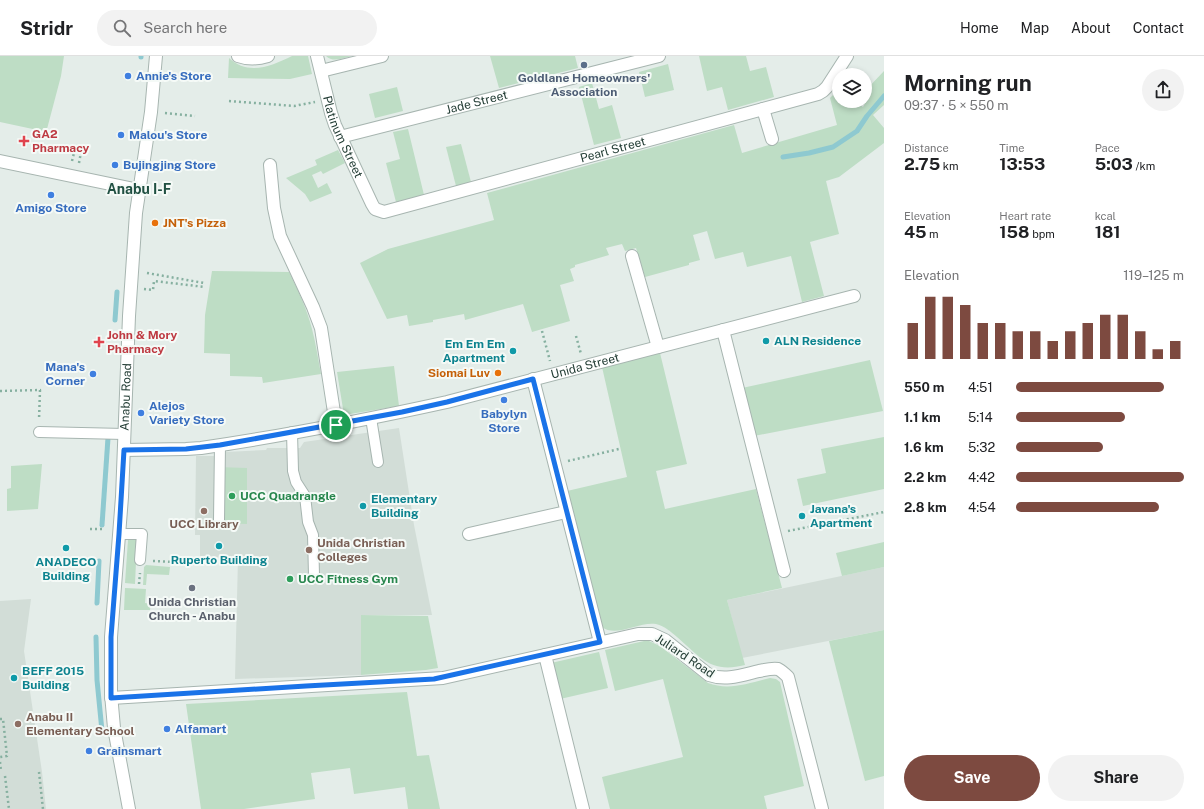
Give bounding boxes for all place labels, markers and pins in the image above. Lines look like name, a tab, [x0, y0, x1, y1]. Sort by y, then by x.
marker: Goldlane Homeowners' Association	[579, 60, 589, 70]
place label: Annie's Store	[136, 69, 211, 83]
marker: Annie's Store	[123, 71, 133, 81]
place label: Goldlane Homeowners' Association	[518, 71, 650, 99]
place label: GA2 Pharmacy	[32, 127, 90, 155]
place label: Malou's Store	[129, 128, 207, 142]
marker: Malou's Store	[116, 130, 126, 140]
marker: GA2 Pharmacy	[19, 136, 29, 146]
place label: Bujingjing Store	[123, 158, 216, 172]
marker: Bujingjing Store	[110, 160, 120, 170]
marker: Amigo Store	[46, 190, 56, 200]
place label: Amigo Store	[15, 201, 87, 215]
place label: JNT's Pizza	[163, 216, 226, 230]
marker: JNT's Pizza	[150, 218, 160, 228]
place label: John & Mory Pharmacy	[107, 328, 178, 356]
place label: ALN Residence	[774, 334, 861, 348]
marker: ALN Residence	[761, 336, 771, 346]
marker: John & Mory Pharmacy	[94, 337, 104, 347]
place label: Em Em Em Apartment	[443, 337, 505, 365]
marker: Em Em Em Apartment	[508, 346, 518, 356]
place label: Mana's Corner	[45, 360, 85, 388]
place label: Siomai Luv	[428, 366, 491, 380]
marker: Siomai Luv	[493, 368, 503, 378]
marker: Mana's Corner	[88, 369, 98, 379]
marker: Babylyn Store	[499, 395, 509, 405]
place label: Alejos Variety Store	[149, 399, 225, 427]
place label: Babylyn Store	[481, 407, 527, 435]
marker: Alejos Variety Store	[136, 408, 146, 418]
pin	[319, 408, 353, 442]
place label: UCC Quadrangle	[240, 489, 336, 503]
marker: UCC Quadrangle	[227, 491, 237, 501]
place label: Elementary Building	[371, 492, 437, 520]
marker: Elementary Building	[358, 501, 368, 511]
place label: Javana's Apartment	[810, 502, 872, 530]
marker: UCC Library	[199, 506, 209, 516]
marker: Javana's Apartment	[797, 511, 807, 521]
place label: UCC Library	[169, 517, 239, 531]
place label: Unida Christian Colleges	[317, 536, 405, 564]
marker: Ruperto Building	[214, 541, 224, 551]
marker: ANADECO Building	[61, 543, 71, 553]
marker: Unida Christian Colleges	[304, 545, 314, 555]
place label: Ruperto Building	[171, 553, 268, 567]
place label: ANADECO Building	[36, 555, 96, 583]
place label: UCC Fitness Gym	[298, 572, 398, 586]
marker: UCC Fitness Gym	[285, 574, 295, 584]
marker: Unida Christian Church - Anabu	[187, 583, 197, 593]
place label: Unida Christian Church - Anabu	[148, 595, 236, 623]
place label: BEFF 2015 Building	[22, 664, 84, 692]
marker: BEFF 2015 Building	[9, 673, 19, 683]
place label: Anabu II Elementary School	[26, 710, 135, 738]
marker: Anabu II Elementary School	[13, 719, 23, 729]
place label: Alfamart	[175, 722, 227, 736]
marker: Alfamart	[162, 724, 172, 734]
place label: Grainsmart	[97, 744, 162, 758]
marker: Grainsmart	[84, 746, 94, 756]

